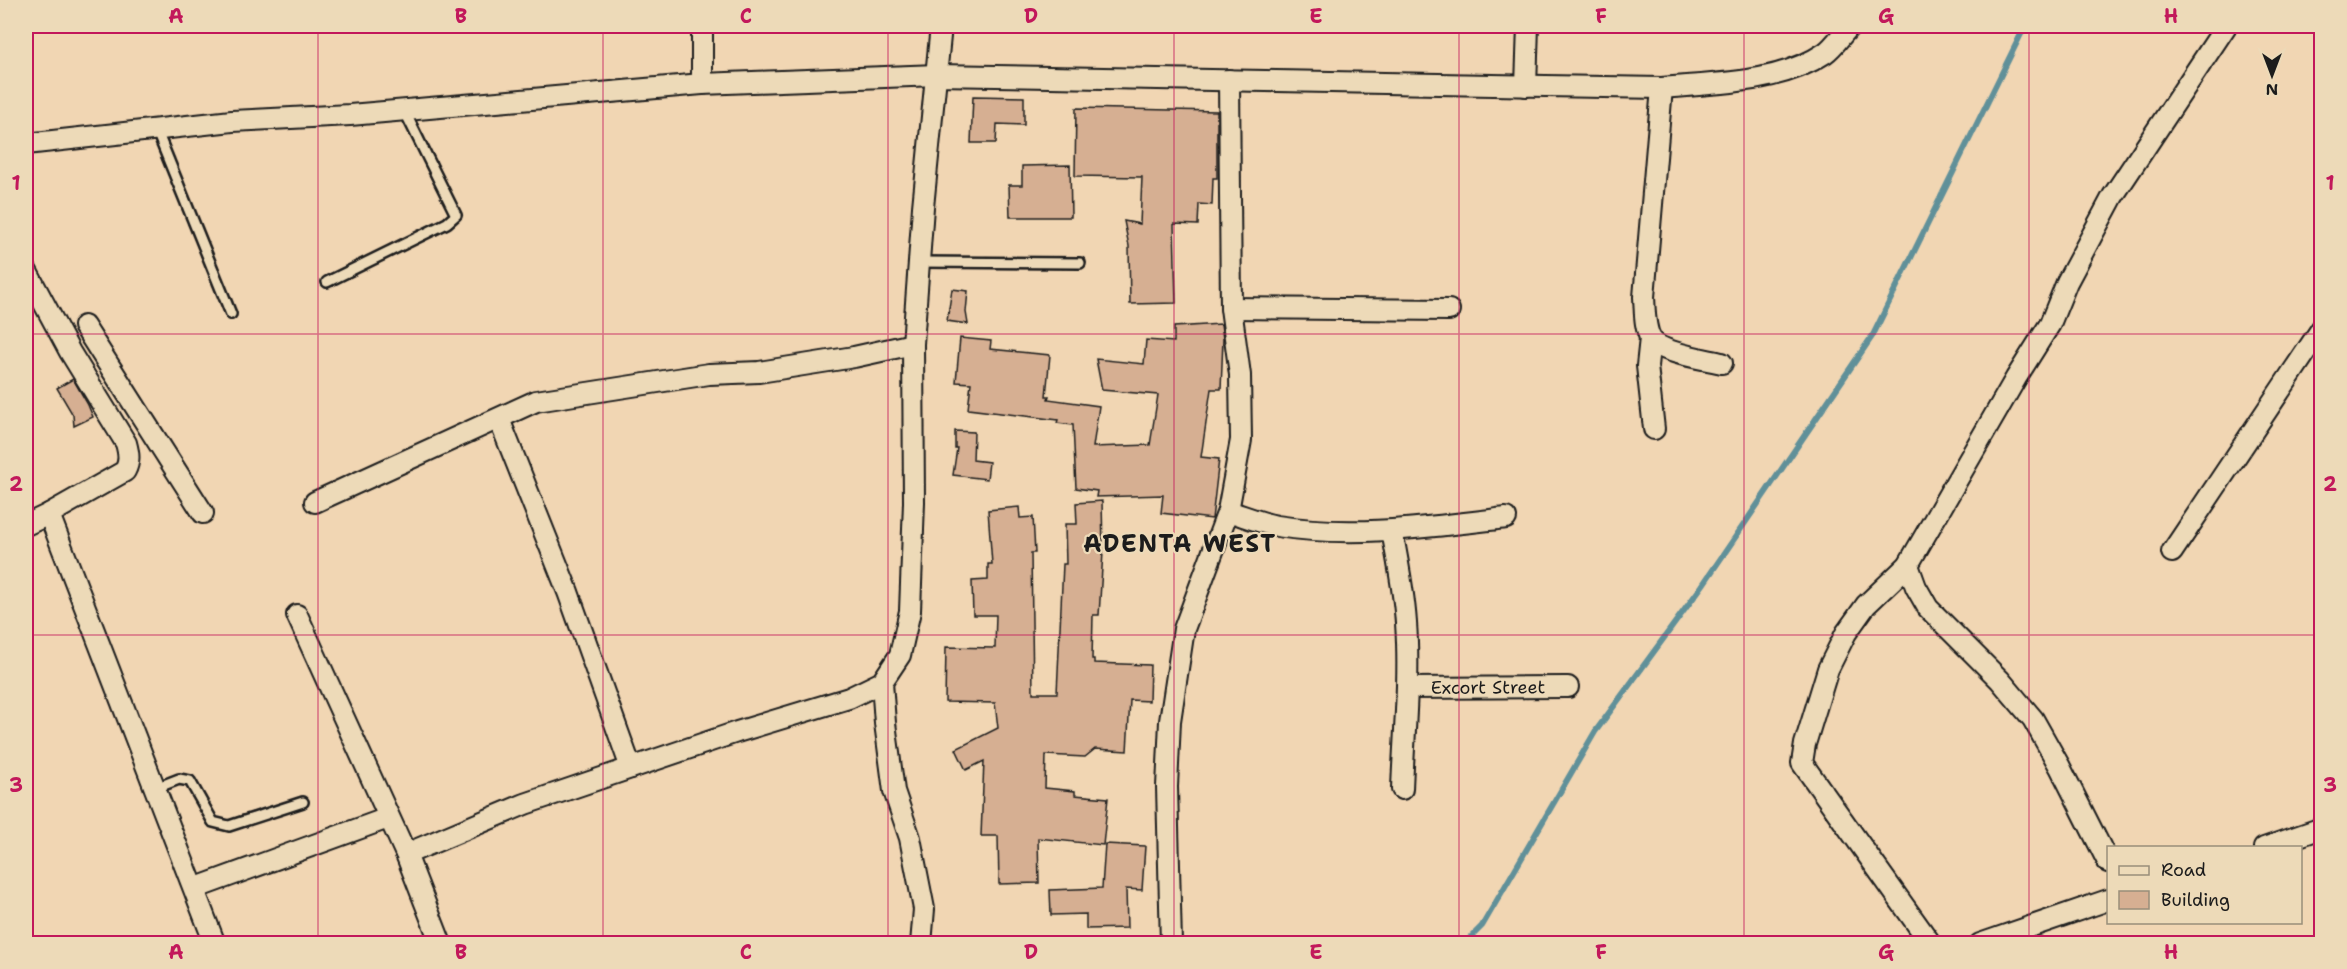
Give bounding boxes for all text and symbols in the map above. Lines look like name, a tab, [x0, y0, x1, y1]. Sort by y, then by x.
text: A	[168, 3, 184, 29]
text: B	[455, 3, 467, 29]
text: C	[740, 3, 752, 29]
text: D	[1024, 3, 1038, 29]
text: E	[1309, 3, 1323, 29]
text: F	[1595, 3, 1607, 29]
text: G	[1878, 3, 1894, 29]
text: H	[2164, 3, 2178, 29]
north arrow	[2242, 45, 2302, 105]
text: N	[2266, 79, 2278, 100]
text: 1	[11, 170, 21, 196]
text: 1	[2325, 170, 2335, 196]
text: 2	[9, 471, 23, 497]
text: 2	[2323, 471, 2337, 497]
district label: ADENTA WEST	[1083, 528, 1277, 560]
street label: Excort Street	[1431, 675, 1546, 700]
text: 3	[9, 772, 23, 798]
text: 3	[2323, 772, 2337, 798]
legend	[2107, 846, 2302, 924]
text: Road	[2161, 858, 2206, 882]
text: Building	[2161, 888, 2230, 912]
text: A	[168, 939, 184, 965]
text: B	[455, 939, 467, 965]
text: C	[740, 939, 752, 965]
text: D	[1024, 939, 1038, 965]
text: E	[1309, 939, 1323, 965]
text: F	[1595, 939, 1607, 965]
text: G	[1878, 939, 1894, 965]
text: H	[2164, 939, 2178, 965]

